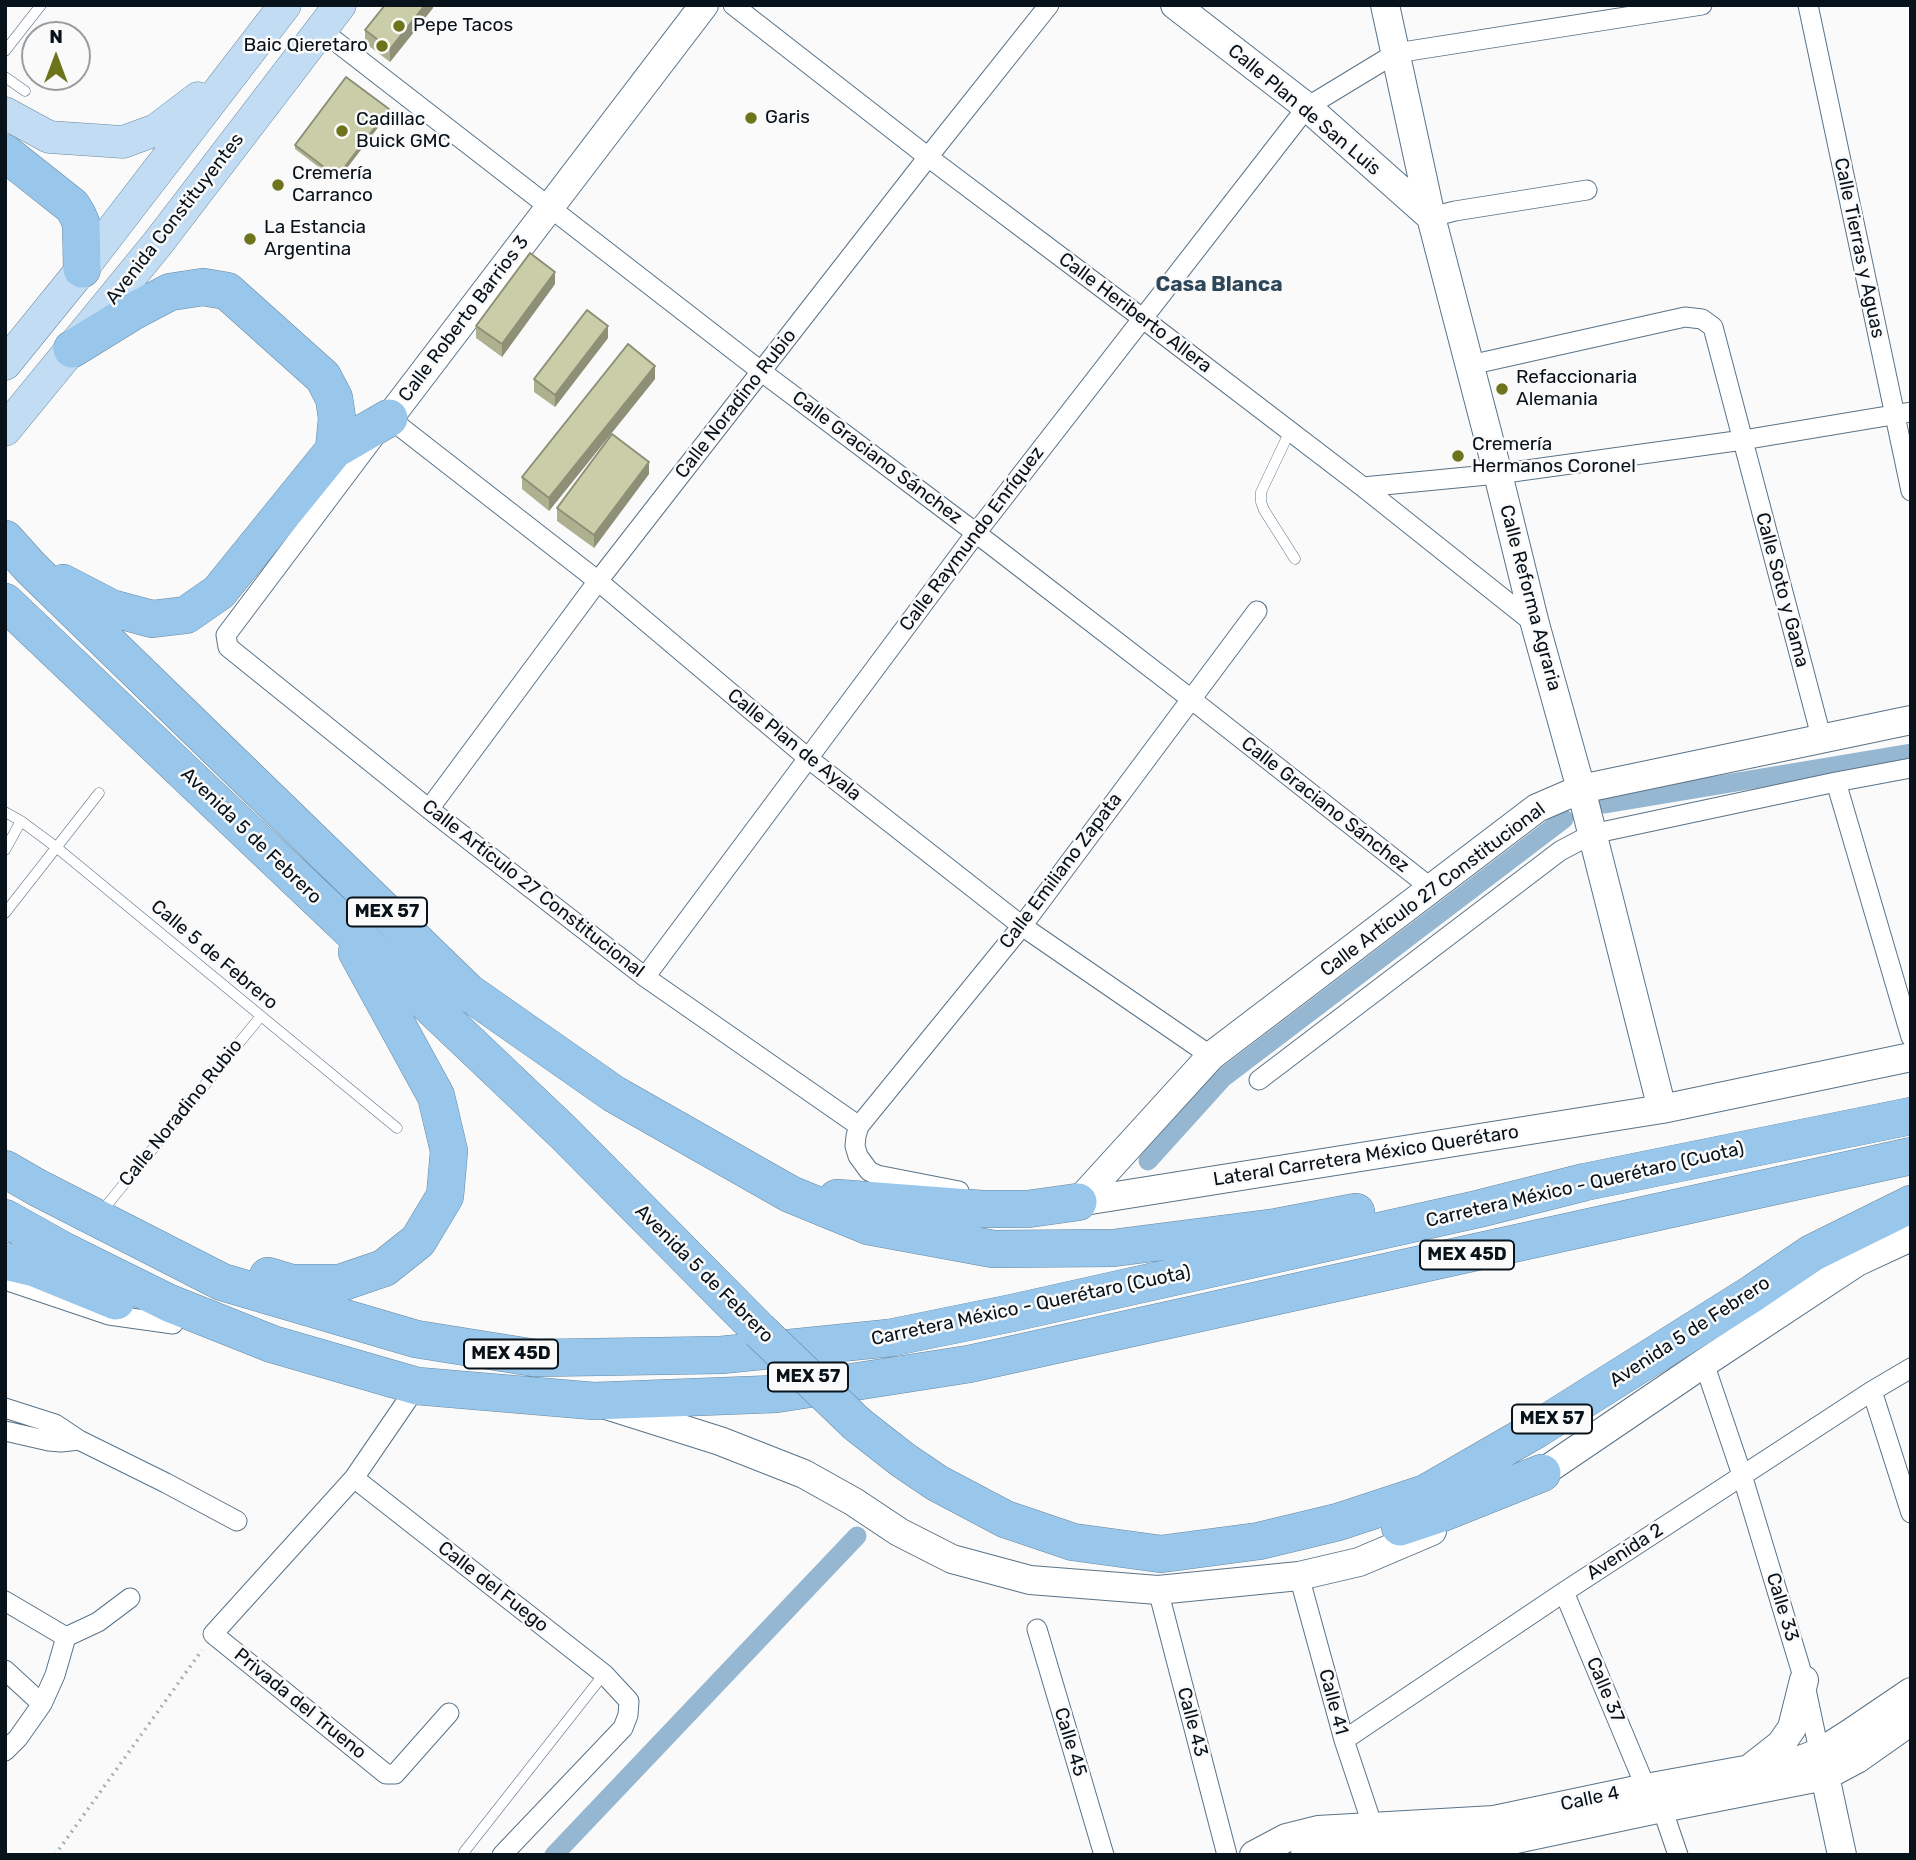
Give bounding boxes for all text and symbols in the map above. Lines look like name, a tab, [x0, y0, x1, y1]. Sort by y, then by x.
place label: Pepe Tacos	[413, 15, 513, 37]
marker: Pepe Tacos	[391, 18, 407, 34]
north arrow	[21, 21, 91, 91]
text: N	[49, 25, 63, 48]
place label: Baic Qieretaro	[244, 35, 368, 57]
marker: Baic Qieretaro	[374, 38, 390, 54]
street label: Calle Plan de San Luis	[1223, 39, 1385, 181]
place label: Garis	[765, 107, 810, 129]
place label: Cadillac Buick GMC	[356, 109, 450, 153]
marker: Garis	[743, 110, 759, 126]
marker: Cadillac Buick GMC	[334, 123, 350, 139]
street label: Avenida Constituyentes	[101, 129, 249, 309]
street label: Calle Tierras y Aguas	[1829, 156, 1889, 340]
place label: Cremería Carranco	[292, 163, 373, 207]
marker: Cremería Carranco	[270, 177, 286, 193]
place label: La Estancia Argentina	[264, 217, 366, 261]
marker: La Estancia Argentina	[242, 231, 258, 247]
street label: Calle Roberto Barrios 3	[394, 231, 534, 407]
street label: Calle Heriberto Allera	[1054, 248, 1216, 378]
district label: Casa Blanca	[1155, 272, 1283, 298]
street label: Calle Noradino Rubio	[671, 325, 801, 483]
place label: Refaccionaria Alemania	[1516, 367, 1637, 411]
marker: Refaccionaria Alemania	[1494, 381, 1510, 397]
street label: Calle Graciano Sánchez	[787, 387, 967, 529]
place label: Cremería Hermanos Coronel	[1472, 434, 1636, 478]
street label: Calle Raymundo Enríquez	[895, 442, 1049, 636]
marker: Cremería Hermanos Coronel	[1450, 448, 1466, 464]
street label: Calle Reforma Agraria	[1494, 502, 1566, 694]
street label: Calle Soto y Gama	[1750, 510, 1814, 670]
street label: Calle Plan de Ayala	[722, 684, 866, 806]
street label: Calle Graciano Sánchez	[1236, 732, 1414, 878]
street label: Avenida 5 de Febrero	[176, 763, 326, 909]
street label: Calle Emiliano Zapata	[995, 789, 1127, 953]
street label: Calle Artículo 27 Constitucional	[417, 795, 649, 983]
street label: Calle Artículo 27 Constitucional	[1316, 798, 1550, 982]
street label: Calle 5 de Febrero	[146, 895, 282, 1015]
road number: MEX 57	[347, 897, 427, 926]
street label: Calle Noradino Rubio	[115, 1035, 247, 1191]
street label: Lateral Carretera México Querétaro	[1212, 1121, 1520, 1191]
street label: Carretera México - Querétaro (Cuota)	[1424, 1137, 1746, 1233]
street label: Avenida 5 de Febrero	[630, 1200, 778, 1348]
road number: MEX 45D	[1420, 1240, 1514, 1270]
street label: Carretera México - Querétaro (Cuota)	[869, 1261, 1193, 1351]
street label: Avenida 5 de Febrero	[1606, 1272, 1774, 1392]
road number: MEX 45D	[464, 1339, 558, 1368]
road number: MEX 57	[768, 1362, 848, 1392]
road number: MEX 57	[1512, 1404, 1592, 1434]
street label: Avenida 2	[1582, 1519, 1668, 1585]
street label: Calle del Fuego	[433, 1537, 553, 1637]
street label: Calle 33	[1761, 1570, 1803, 1644]
street label: Privada del Trueno	[229, 1644, 371, 1764]
street label: Calle 37	[1581, 1654, 1629, 1726]
street label: Calle 41	[1313, 1667, 1353, 1737]
street label: Calle 43	[1172, 1685, 1212, 1759]
street label: Calle 45	[1049, 1705, 1091, 1779]
street label: Calle 4	[1559, 1782, 1621, 1816]

